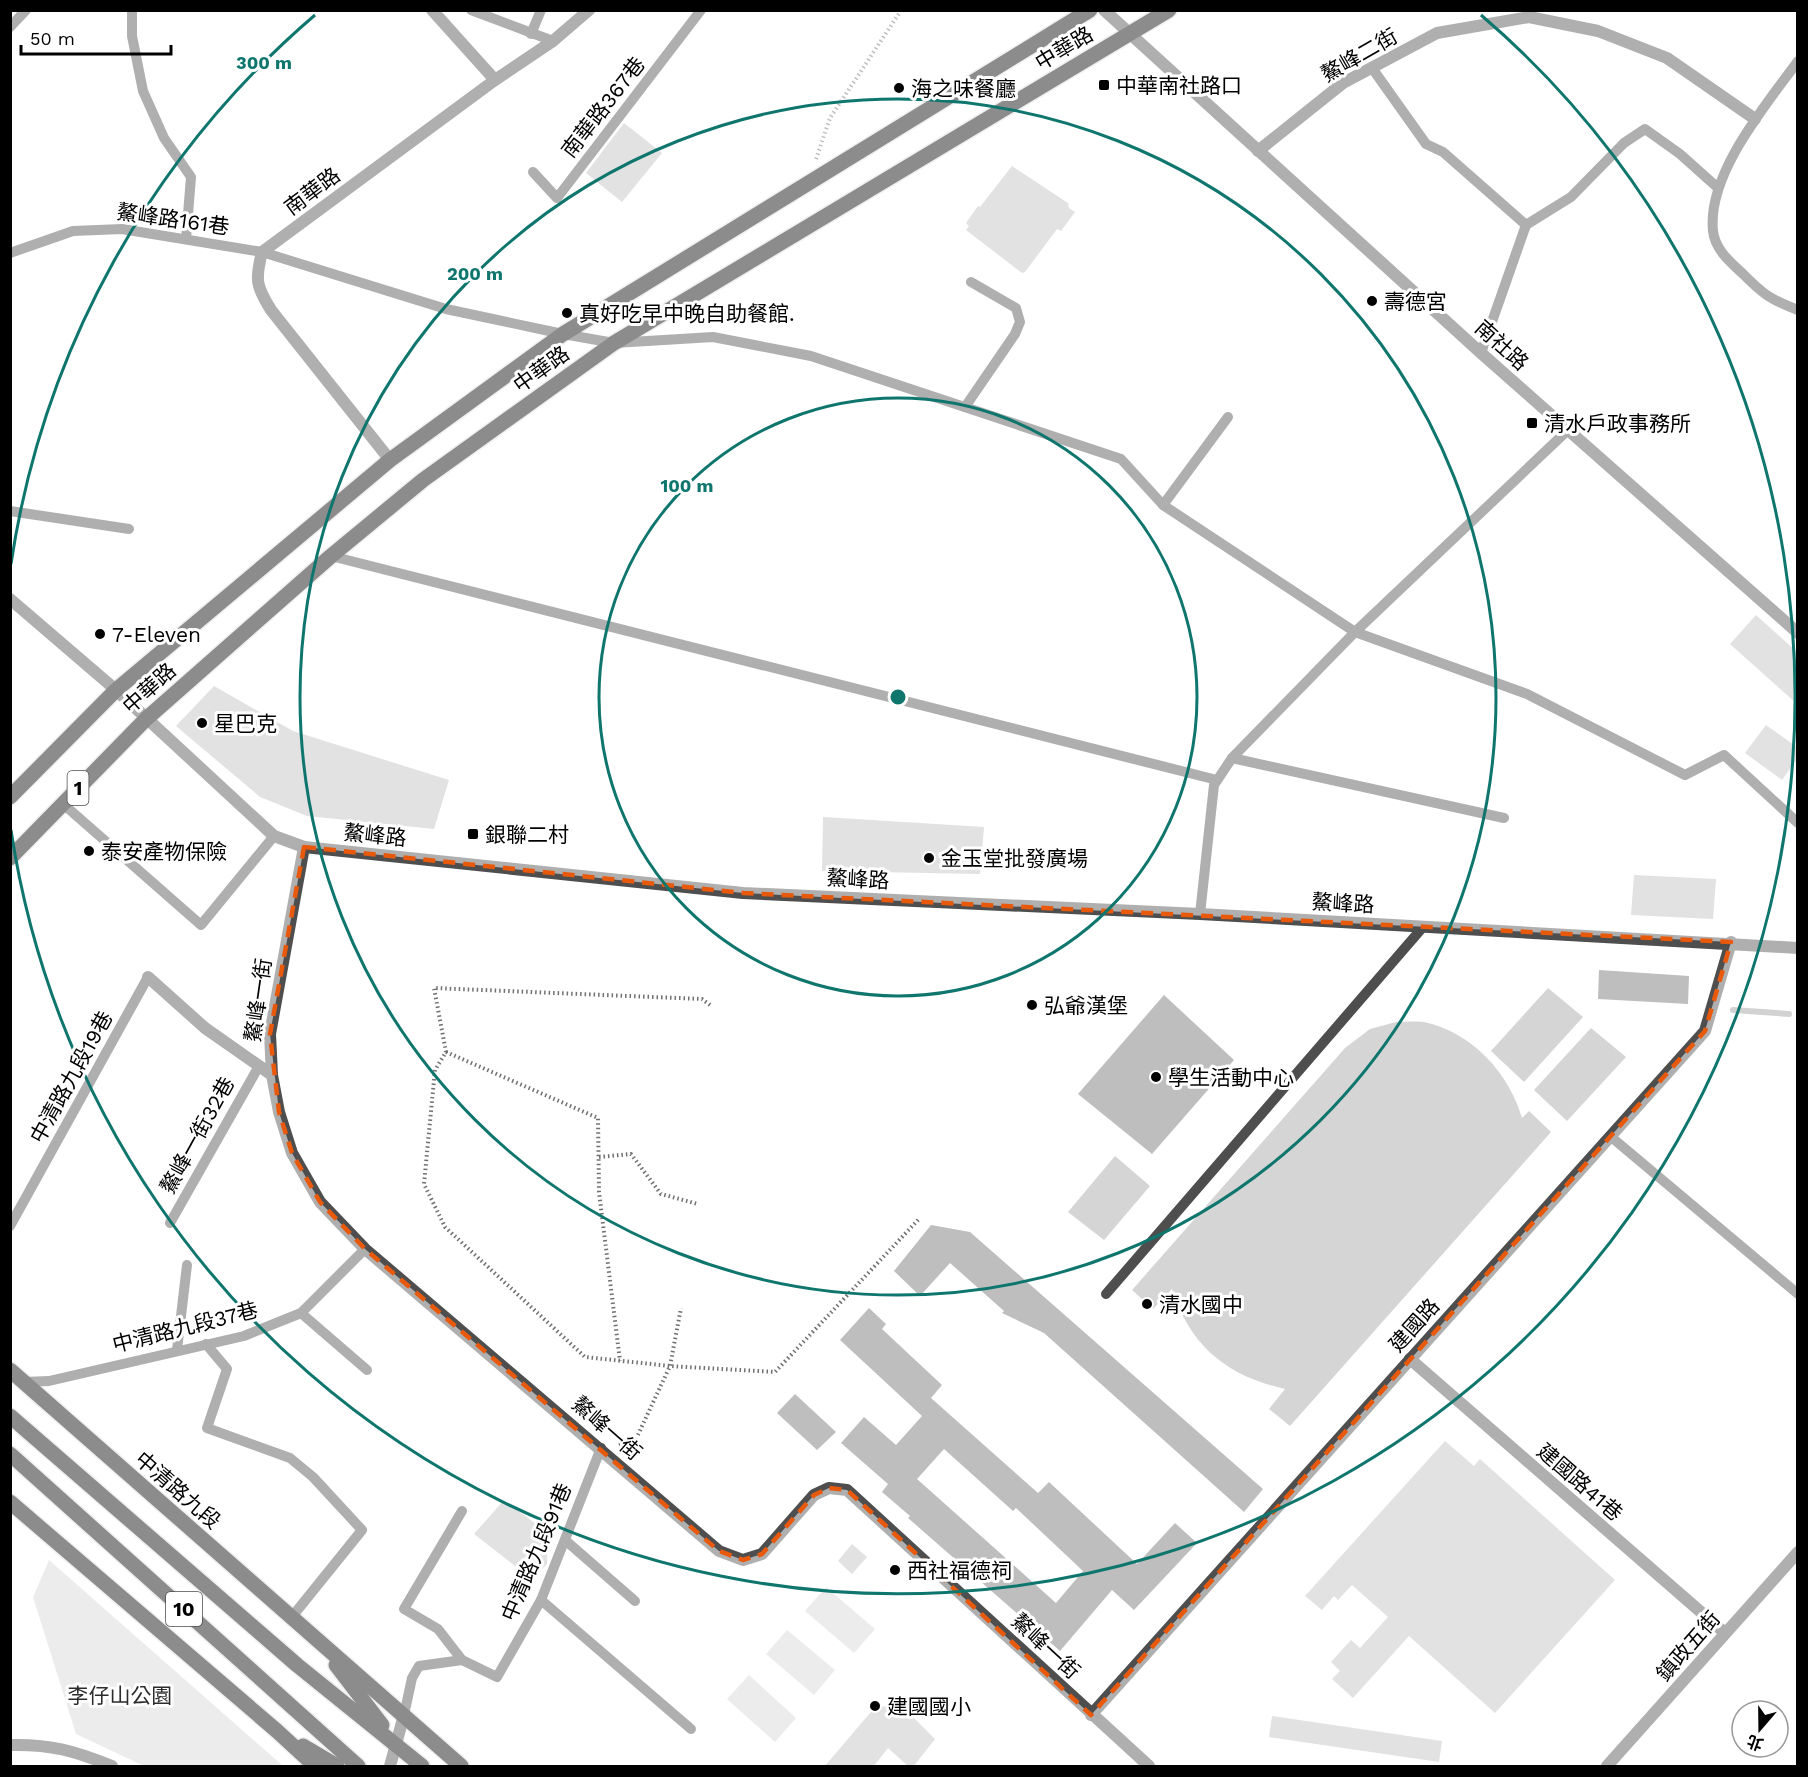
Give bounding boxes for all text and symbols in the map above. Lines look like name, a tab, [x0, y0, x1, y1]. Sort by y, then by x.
scale bar	[21, 18, 171, 56]
street label: 中華路	[1031, 21, 1097, 75]
street label: 鰲峰二街	[1316, 23, 1402, 87]
text: 50 m	[30, 28, 75, 49]
text: 300 m	[236, 52, 292, 73]
street label: 南華路367巷	[556, 52, 650, 162]
place label: 中華南社路口	[1116, 73, 1242, 98]
place label: 海之味餐廳	[911, 76, 1016, 101]
marker: 中華南社路口	[1097, 78, 1111, 92]
marker: 海之味餐廳	[892, 81, 906, 95]
street label: 南華路	[279, 162, 345, 220]
street label: 鰲峰路161巷	[115, 199, 231, 239]
text: 200 m	[447, 263, 503, 284]
place label: 壽德宮	[1384, 289, 1447, 314]
marker: 壽德宮	[1365, 294, 1379, 308]
place label: 真好吃早中晚自助餐館.	[579, 301, 795, 326]
marker: 真好吃早中晚自助餐館.	[560, 306, 574, 320]
street label: 南社路	[1470, 315, 1534, 375]
street label: 中華路	[508, 340, 574, 398]
place label: 清水戶政事務所	[1544, 411, 1691, 436]
marker: 清水戶政事務所	[1525, 416, 1539, 430]
text: 100 m	[660, 475, 714, 496]
place label: 7-Eleven	[112, 622, 201, 647]
marker: 7-Eleven	[93, 627, 107, 641]
street label: 中華路	[117, 658, 181, 718]
centre of rings	[888, 687, 908, 707]
place label: 星巴克	[214, 711, 277, 736]
marker: 星巴克	[195, 716, 209, 730]
road number: 1	[68, 771, 88, 805]
street label: 鰲峰路	[342, 819, 408, 851]
place label: 銀聯二村	[485, 822, 569, 847]
marker: 銀聯二村	[466, 827, 480, 841]
place label: 泰安產物保險	[101, 839, 227, 864]
marker: 泰安產物保險	[82, 844, 96, 858]
place label: 金玉堂批發廣場	[941, 846, 1088, 871]
marker: 金玉堂批發廣場	[922, 851, 936, 865]
street label: 鰲峰路	[826, 865, 890, 893]
street label: 鰲峰路	[1311, 889, 1375, 917]
street label: 鰲峰一街	[240, 957, 276, 1043]
place label: 弘爺漢堡	[1044, 993, 1128, 1018]
marker: 弘爺漢堡	[1025, 998, 1039, 1012]
street label: 中清路九段19巷	[24, 1007, 118, 1147]
place label: 學生活動中心	[1168, 1065, 1294, 1090]
marker: 學生活動中心	[1149, 1070, 1163, 1084]
street label: 鰲峰一街32巷	[155, 1072, 239, 1198]
place label: 清水國中	[1159, 1292, 1243, 1317]
street label: 建國路	[1384, 1293, 1444, 1357]
street label: 中清路九段37巷	[110, 1297, 260, 1357]
marker: 清水國中	[1140, 1297, 1154, 1311]
street label: 鰲峰一街	[567, 1391, 647, 1465]
street label: 建國路41巷	[1532, 1438, 1628, 1526]
street label: 中清路九段	[130, 1446, 226, 1534]
street label: 中清路九段91巷	[496, 1479, 576, 1625]
place label: 西社福德祠	[907, 1558, 1012, 1583]
marker: 西社福德祠	[888, 1563, 902, 1577]
road number: 10	[166, 1592, 202, 1626]
street label: 鎮政五街	[1651, 1606, 1725, 1686]
street label: 鰲峰一街	[1007, 1608, 1085, 1684]
park label: 李仔山公園	[68, 1683, 173, 1708]
place label: 建國國小	[887, 1694, 971, 1719]
marker: 建國國小	[868, 1699, 882, 1713]
north arrow	[1730, 1699, 1790, 1759]
text: 北	[1744, 1731, 1766, 1754]

